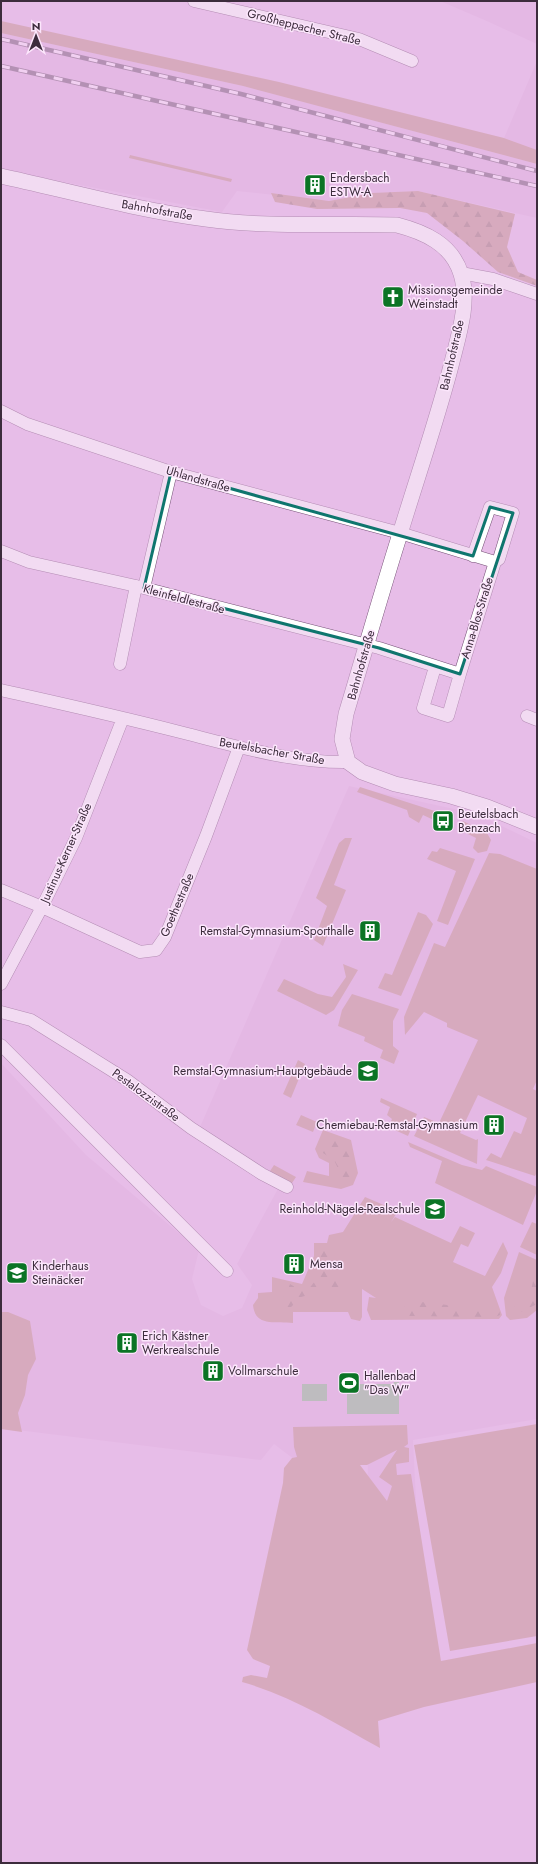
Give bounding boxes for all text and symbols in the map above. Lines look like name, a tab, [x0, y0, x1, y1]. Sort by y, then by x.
street label: Großheppacher Straße	[245, 4, 363, 50]
north arrow	[16, 16, 56, 56]
text: N	[32, 18, 40, 34]
place label: Endersbach ESTW-A	[330, 169, 390, 201]
building icon: Endersbach ESTW-A	[302, 172, 328, 198]
street label: Bahnhofstraße	[120, 195, 194, 225]
place label: Missionsgemeinde Weinstadt	[408, 281, 502, 313]
church icon: Missionsgemeinde Weinstadt	[380, 284, 406, 310]
street label: Bahnhofstraße	[435, 318, 469, 392]
street label: Uhlandstraße	[164, 461, 232, 497]
street label: Anna-Blos-Straße	[456, 575, 498, 661]
street label: Kleinfeldlestraße	[141, 579, 227, 619]
street label: Bahnhofstraße	[342, 628, 380, 702]
street label: Beutelsbacher Straße	[218, 733, 326, 769]
street label: Justinus-Kerner-Straße	[35, 800, 96, 908]
place label: Beutelsbach Benzach	[458, 805, 518, 837]
bus stop icon: Beutelsbach Benzach	[430, 808, 456, 834]
street label: Goethestraße	[155, 870, 199, 940]
building icon: Remstal-Gymnasium-Sporthalle	[357, 918, 383, 944]
place label: Remstal-Gymnasium-Sporthalle	[200, 922, 354, 940]
school or university icon: Remstal-Gymnasium-Hauptgebäude	[355, 1058, 381, 1084]
place label: Remstal-Gymnasium-Hauptgebäude	[173, 1062, 352, 1080]
street label: Pestalozzistraße	[108, 1064, 184, 1126]
building icon: Chemiebau-Remstal-Gymnasium	[481, 1112, 507, 1138]
place label: Chemiebau-Remstal-Gymnasium	[316, 1116, 478, 1134]
school or university icon: Reinhold-Nägele-Realschule	[422, 1196, 448, 1222]
place label: Reinhold-Nägele-Realschule	[280, 1200, 420, 1218]
building icon: Mensa	[281, 1251, 307, 1277]
place label: Mensa	[310, 1255, 343, 1273]
place label: Kinderhaus Steinäcker	[32, 1257, 89, 1289]
school or university icon: Kinderhaus Steinäcker	[4, 1260, 30, 1286]
place label: Erich Kästner Werkrealschule	[142, 1327, 219, 1359]
building icon: Erich Kästner Werkrealschule	[114, 1330, 140, 1356]
building icon: Vollmarschule	[200, 1358, 226, 1384]
place label: Vollmarschule	[228, 1362, 298, 1380]
place label: Hallenbad "Das W"	[364, 1367, 416, 1399]
sports icon: Hallenbad "Das W"	[336, 1370, 362, 1396]

